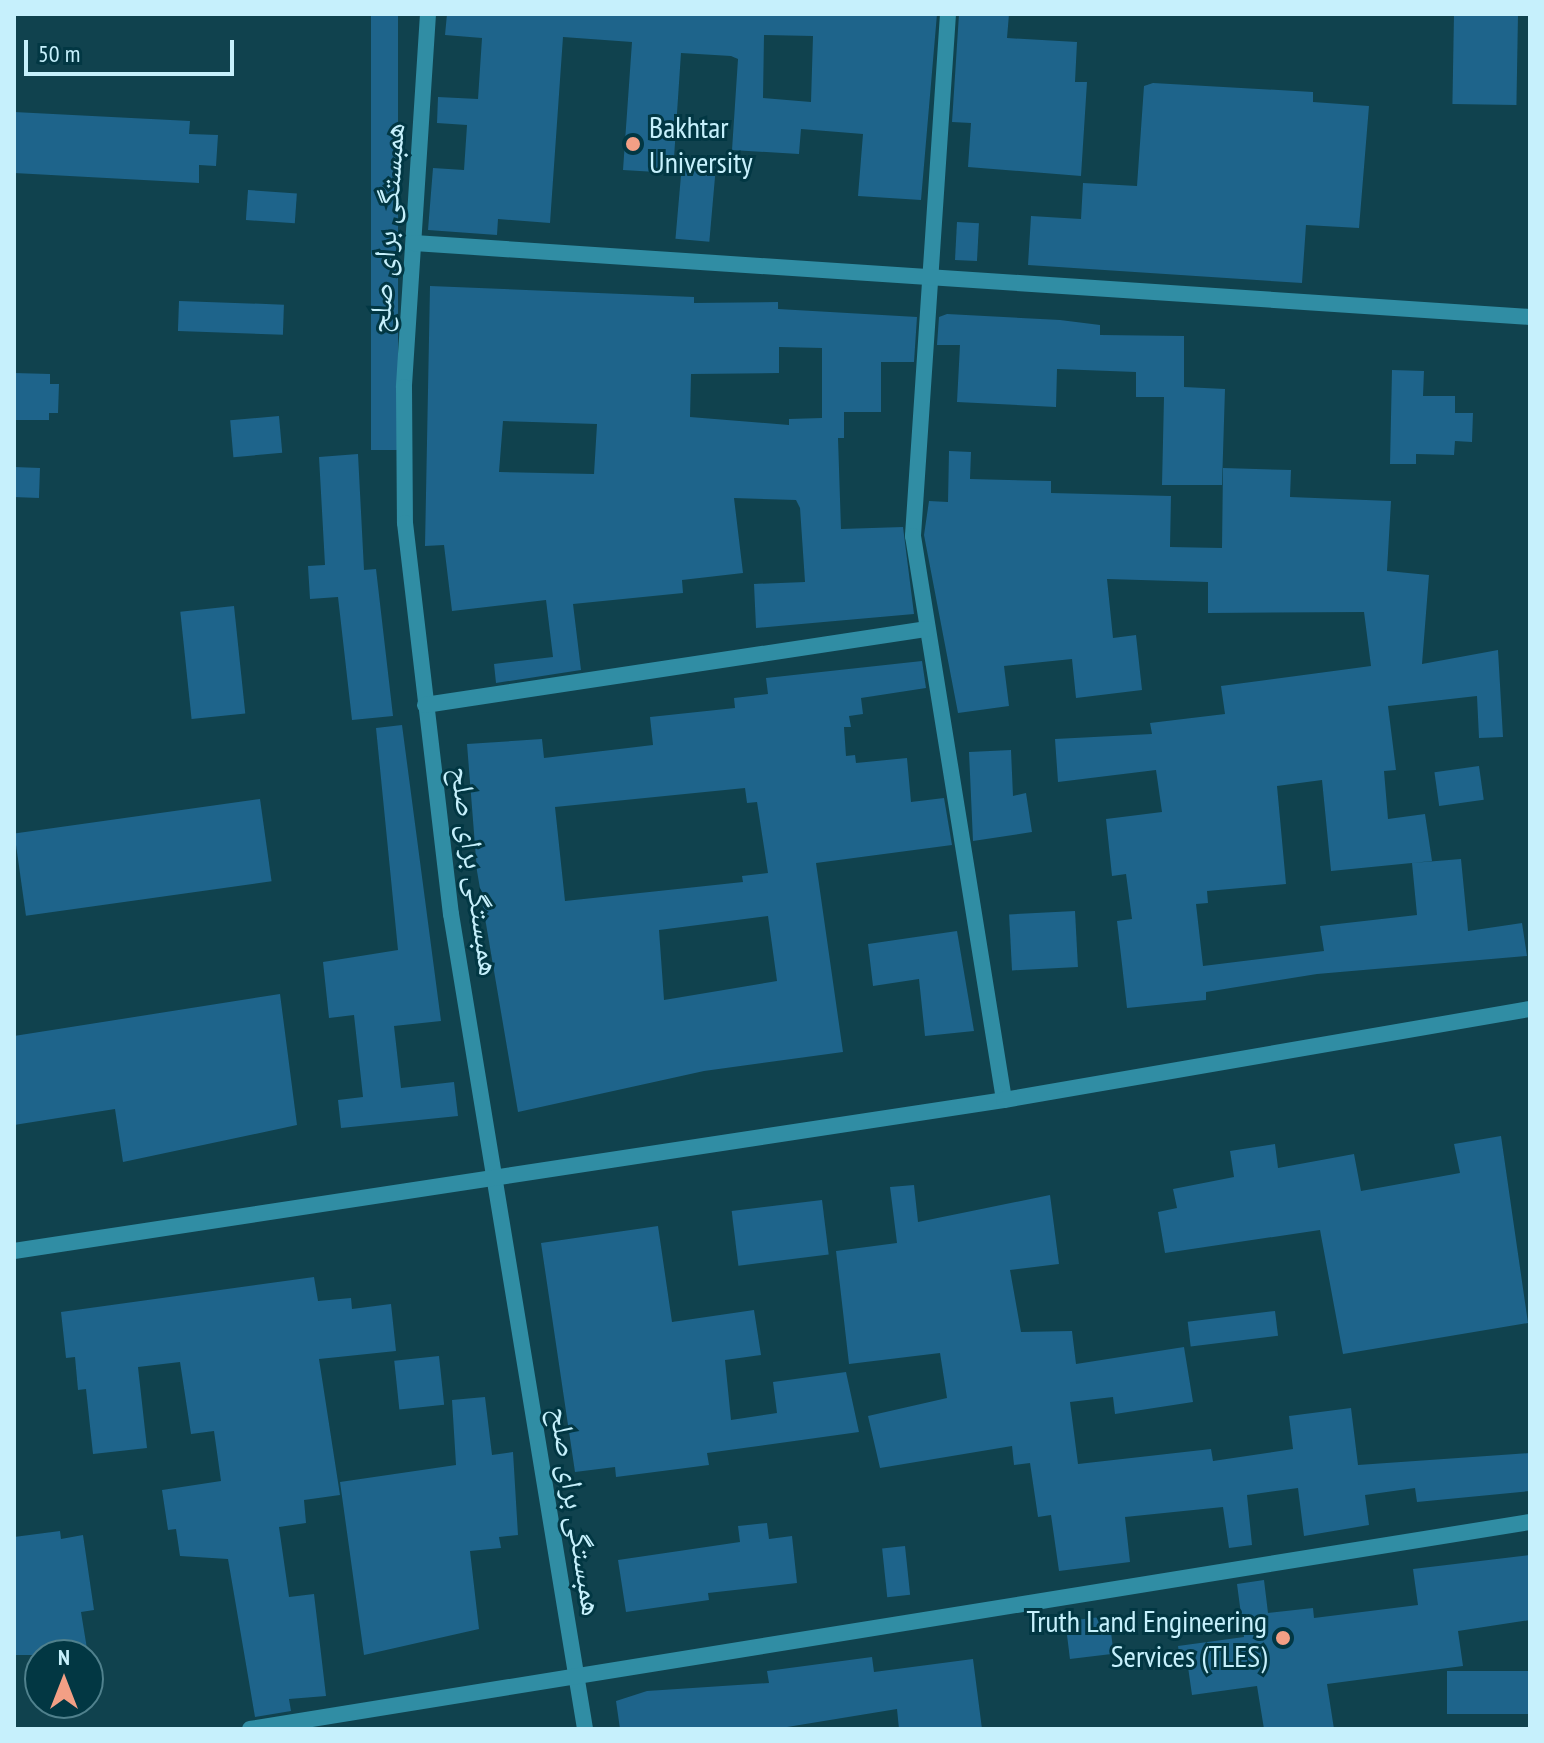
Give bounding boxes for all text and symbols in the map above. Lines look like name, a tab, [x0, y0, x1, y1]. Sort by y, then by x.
scale bar	[28, 24, 238, 74]
text: 50 m	[38, 38, 80, 69]
place label: Bakhtar University	[649, 109, 753, 180]
street label: همبستگی برای صلح	[361, 121, 411, 335]
marker: Bakhtar University	[624, 135, 642, 153]
street label: همبستگی برای صلح	[443, 764, 509, 978]
street label: همبستگی برای صلح	[543, 1404, 611, 1618]
place label: Truth Land Engineering Services (TLES)	[1026, 1603, 1267, 1674]
marker: Truth Land Engineering Services (TLES)	[1274, 1629, 1292, 1647]
north arrow	[24, 1639, 104, 1719]
text: N	[58, 1643, 70, 1671]

